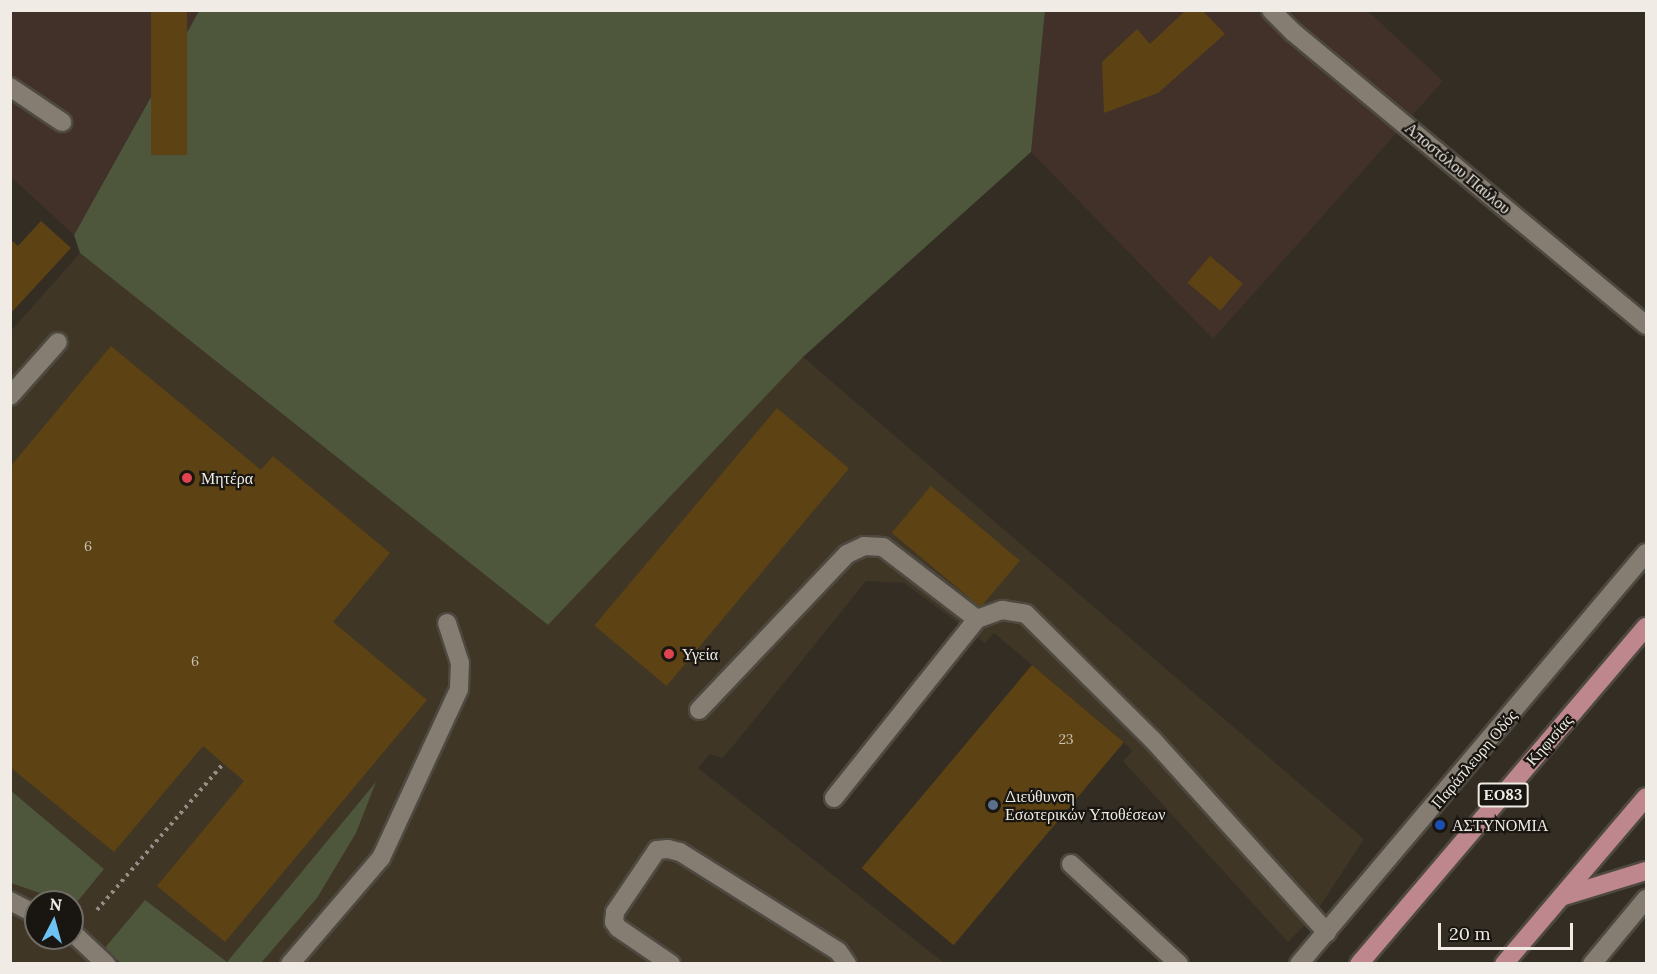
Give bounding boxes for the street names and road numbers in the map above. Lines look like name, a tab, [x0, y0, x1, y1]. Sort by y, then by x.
street label: Αποστόλου Παύλου	[1401, 118, 1515, 218]
street label: Παράπλευρη Οδός	[1427, 706, 1521, 812]
street label: Κηφισίας	[1522, 711, 1576, 769]
road number: ΕΟ83	[1478, 783, 1528, 807]

